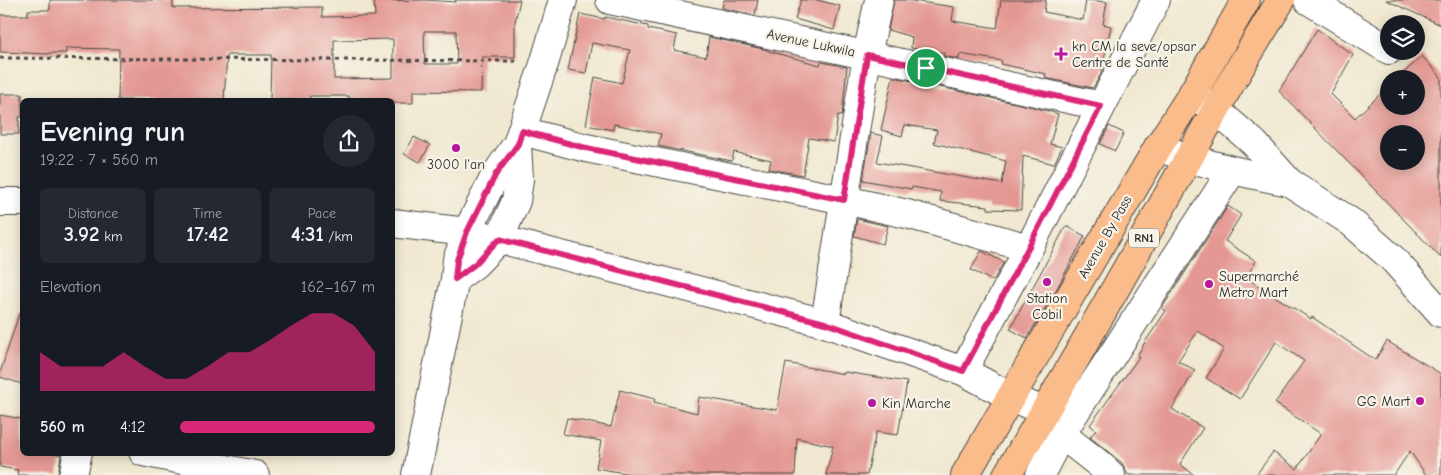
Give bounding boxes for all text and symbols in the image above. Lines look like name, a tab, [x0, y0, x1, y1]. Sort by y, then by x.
map controls	[1380, 15, 1425, 170]
button: layers	[1380, 15, 1425, 60]
street label: Avenue Lukwila	[765, 25, 857, 61]
place label: kn CM la seve/opsar Centre de Santé	[1072, 38, 1196, 71]
pin	[905, 47, 947, 89]
marker: kn CM la seve/opsar Centre de Santé	[1054, 47, 1068, 61]
icon: arrive	[912, 54, 940, 82]
button: +	[1380, 70, 1425, 115]
button: share	[323, 115, 375, 167]
text: Evening run	[40, 116, 185, 148]
button: −	[1380, 125, 1425, 170]
marker: 3000 l'an	[450, 142, 462, 154]
text: 19:22 · 7 × 560 m	[40, 151, 158, 169]
place label: 3000 l'an	[427, 156, 485, 173]
street label: Avenue By Pass	[1074, 192, 1136, 282]
text: Distance	[68, 205, 118, 222]
text: Time	[193, 205, 222, 222]
text: Pace	[308, 205, 336, 222]
text: 3.92	[64, 222, 99, 246]
text: 17:42	[186, 222, 229, 246]
text: 4:31	[291, 222, 324, 246]
text: km	[99, 228, 122, 245]
text: /km	[324, 228, 353, 245]
road number: RN1	[1129, 228, 1159, 248]
place label: Supermarché Metro Mart	[1219, 268, 1299, 301]
marker: Station Cobil	[1041, 276, 1053, 288]
text: Elevation	[40, 278, 101, 296]
text: 162–167 m	[301, 278, 375, 296]
marker: Supermarché Metro Mart	[1203, 278, 1215, 290]
place label: Station Cobil	[1027, 290, 1067, 323]
place label: GG Mart	[1357, 393, 1411, 410]
place label: Kin Marche	[882, 395, 951, 412]
marker: GG Mart	[1414, 395, 1426, 407]
marker: Kin Marche	[866, 397, 878, 409]
text: 560 m	[40, 418, 84, 436]
text: 4:12	[120, 418, 145, 436]

